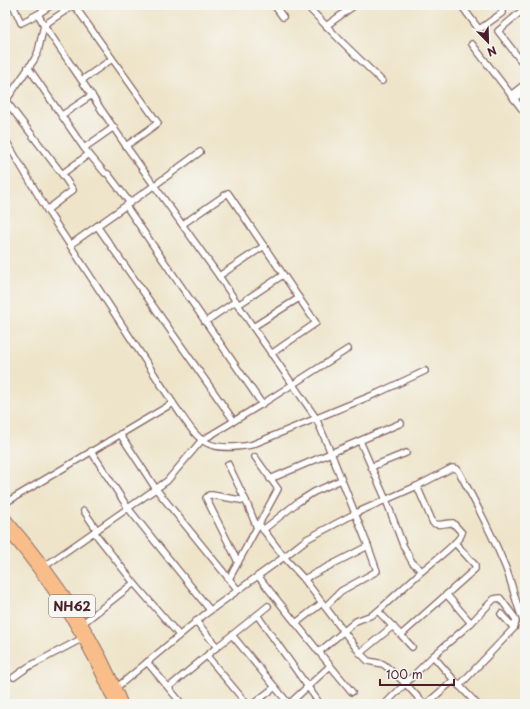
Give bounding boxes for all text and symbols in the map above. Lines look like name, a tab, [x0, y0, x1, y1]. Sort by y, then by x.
north arrow	[468, 22, 508, 62]
text: N	[485, 42, 499, 61]
road number: NH62	[49, 595, 95, 617]
scale bar	[380, 661, 454, 687]
text: 100 m	[386, 665, 423, 683]

